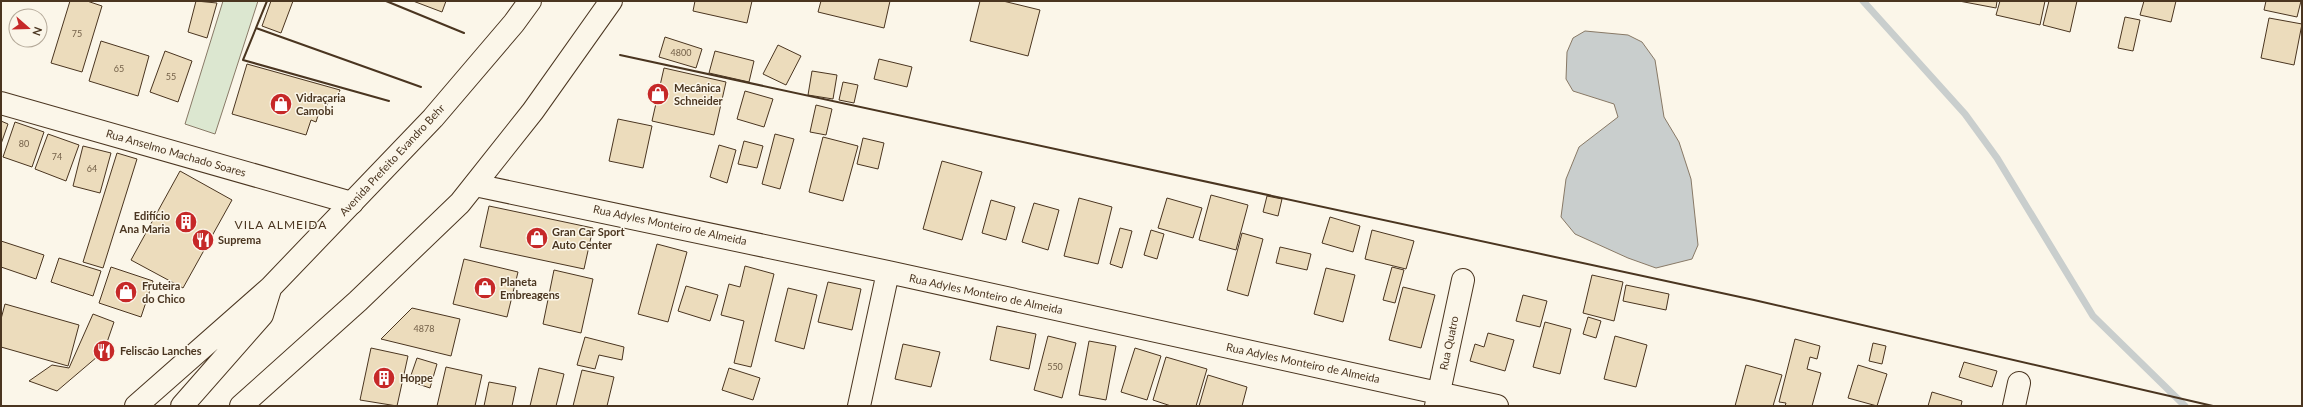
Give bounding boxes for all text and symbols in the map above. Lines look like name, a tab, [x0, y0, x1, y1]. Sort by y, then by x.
north arrow	[8, 8, 48, 48]
text: N	[30, 25, 45, 38]
house number: 75	[72, 28, 82, 39]
house number: 4800	[671, 47, 691, 58]
house number: 65	[114, 63, 124, 74]
house number: 55	[166, 71, 176, 82]
shop icon: Mecânica Schneider	[645, 81, 671, 107]
place label: Mecânica Schneider	[674, 81, 724, 107]
shop icon: Vidraçaria Camobi	[268, 91, 294, 117]
place label: Vidraçaria Camobi	[295, 91, 346, 117]
street label: Avenida Prefeito Evandro Behr	[336, 101, 447, 218]
street label: Rua Anselmo Machado Soares	[105, 126, 248, 179]
house number: 80	[19, 138, 29, 149]
house number: 74	[52, 151, 62, 162]
house number: 64	[87, 163, 97, 174]
street label: Rua Adyles Monteiro de Almeida	[592, 202, 748, 247]
place label: Edifício Ana Maria	[119, 209, 170, 235]
building icon: Edifício Ana Maria	[173, 209, 199, 235]
district label: VILA ALMEIDA	[235, 217, 327, 232]
shop icon: Gran Car Sport Auto Center	[524, 225, 550, 251]
place label: Gran Car Sport Auto Center	[551, 225, 625, 251]
restaurant icon: Suprema	[190, 227, 216, 253]
place label: Suprema	[218, 233, 261, 246]
street label: Rua Adyles Monteiro de Almeida	[908, 271, 1064, 316]
shop icon: Planeta Embreagens	[472, 275, 498, 301]
place label: Planeta Embreagens	[500, 275, 560, 301]
shop icon: Fruteira do Chico	[113, 279, 139, 305]
place label: Fruteira do Chico	[142, 279, 185, 305]
street label: Rua Quatro	[1436, 315, 1461, 371]
house number: 4878	[414, 323, 434, 334]
restaurant icon: Feliscão Lanches	[91, 338, 117, 364]
street label: Rua Adyles Monteiro de Almeida	[1225, 340, 1381, 385]
place label: Feliscão Lanches	[120, 344, 202, 357]
house number: 550	[1047, 361, 1063, 372]
building icon: Hoppe	[371, 365, 397, 391]
place label: Hoppe	[400, 371, 433, 384]

